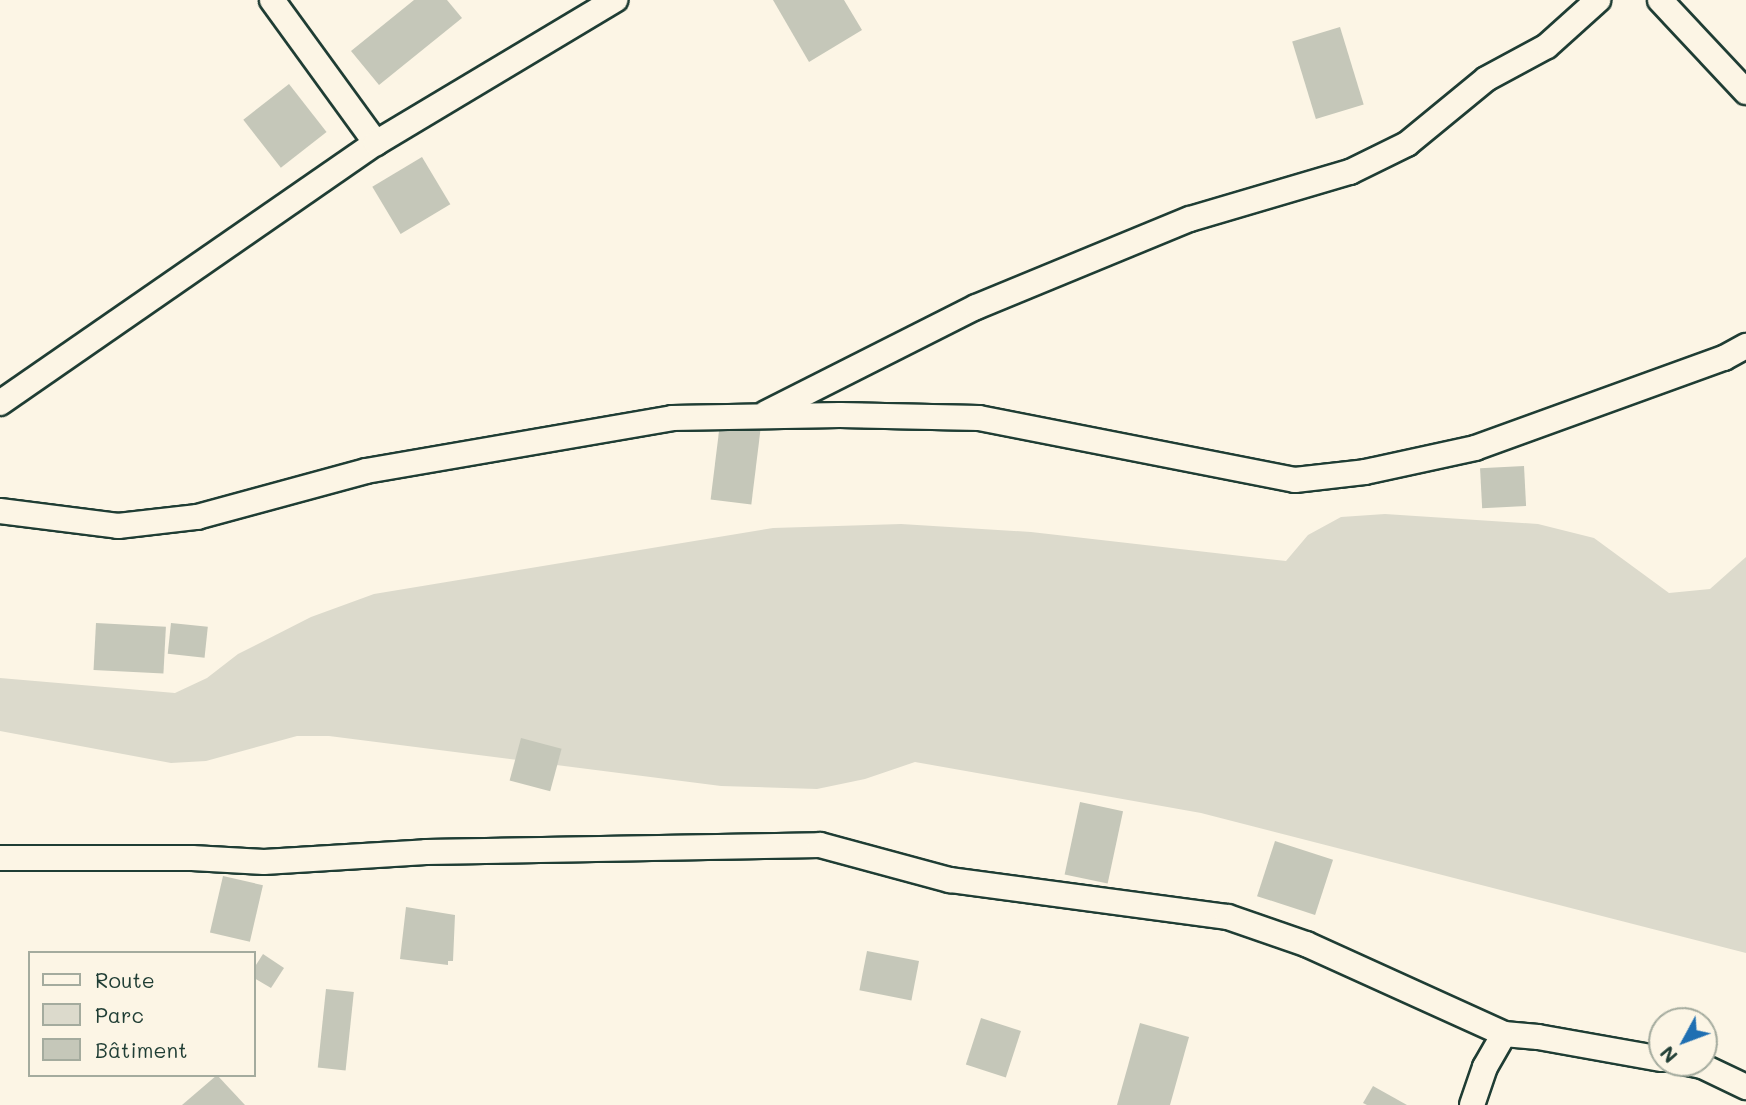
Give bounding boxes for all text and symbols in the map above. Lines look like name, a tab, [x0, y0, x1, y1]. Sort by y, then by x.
legend	[28, 951, 256, 1077]
text: Route	[95, 966, 155, 993]
text: Parc	[95, 1001, 144, 1028]
north arrow	[1648, 1007, 1718, 1077]
text: Bâtiment	[95, 1036, 187, 1063]
text: N	[1654, 1041, 1682, 1068]

